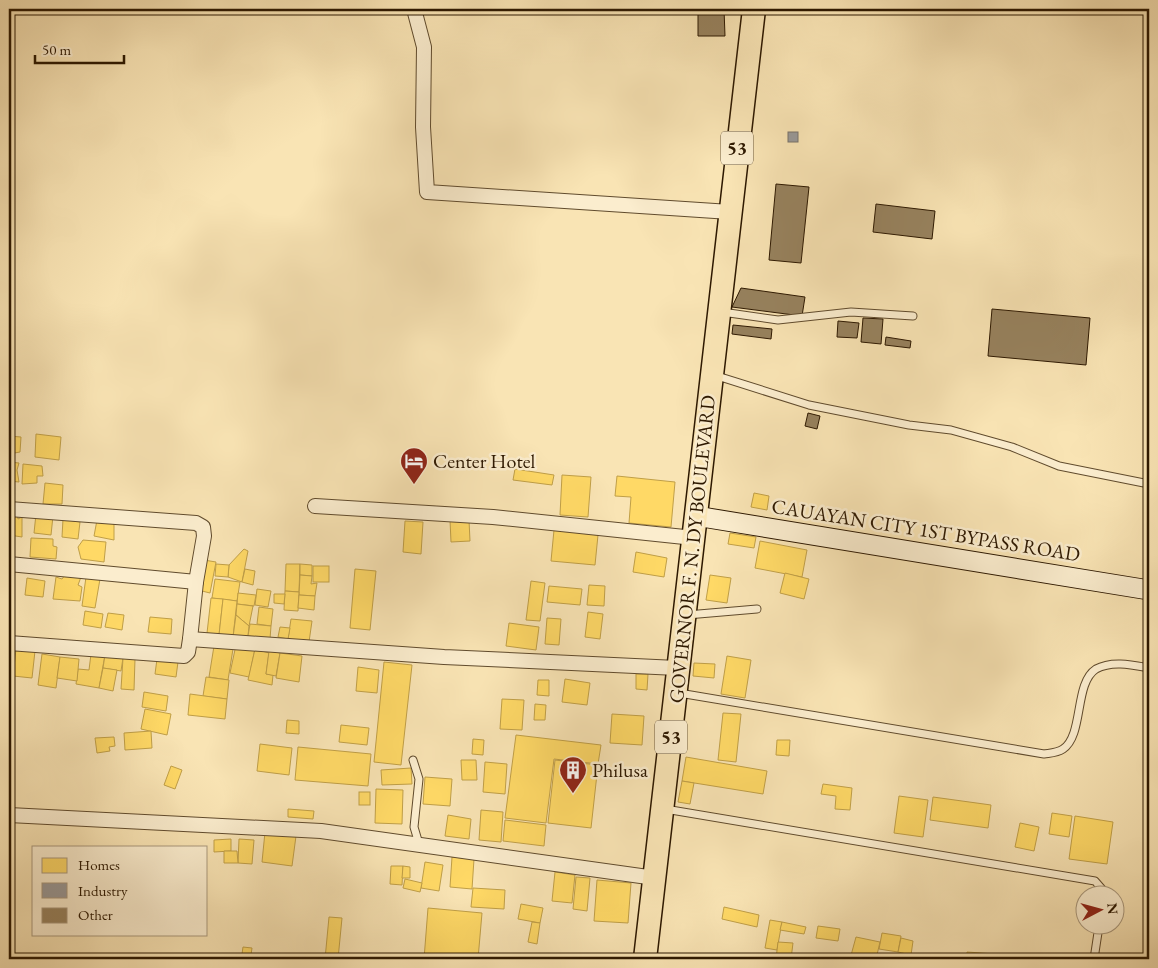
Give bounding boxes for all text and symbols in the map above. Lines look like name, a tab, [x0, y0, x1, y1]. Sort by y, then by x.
scale bar	[35, 32, 124, 64]
text: 50 m	[42, 40, 71, 59]
road number: 53	[721, 132, 753, 164]
street label: GOVERNOR F. N. DY BOULEVARD	[663, 394, 721, 704]
hotel icon: Center Hotel	[399, 446, 429, 485]
place label: Center Hotel	[433, 448, 535, 474]
street label: CAUAYAN CITY 1ST BYPASS ROAD	[770, 493, 1082, 567]
road number: 53	[655, 720, 687, 754]
building icon: Philusa	[558, 755, 588, 794]
place label: Philusa	[592, 757, 648, 783]
legend	[32, 846, 208, 936]
text: Homes	[78, 855, 120, 874]
text: Industry	[78, 881, 128, 900]
north arrow	[1076, 886, 1126, 936]
text: N	[1103, 902, 1123, 916]
text: Other	[78, 905, 113, 924]

